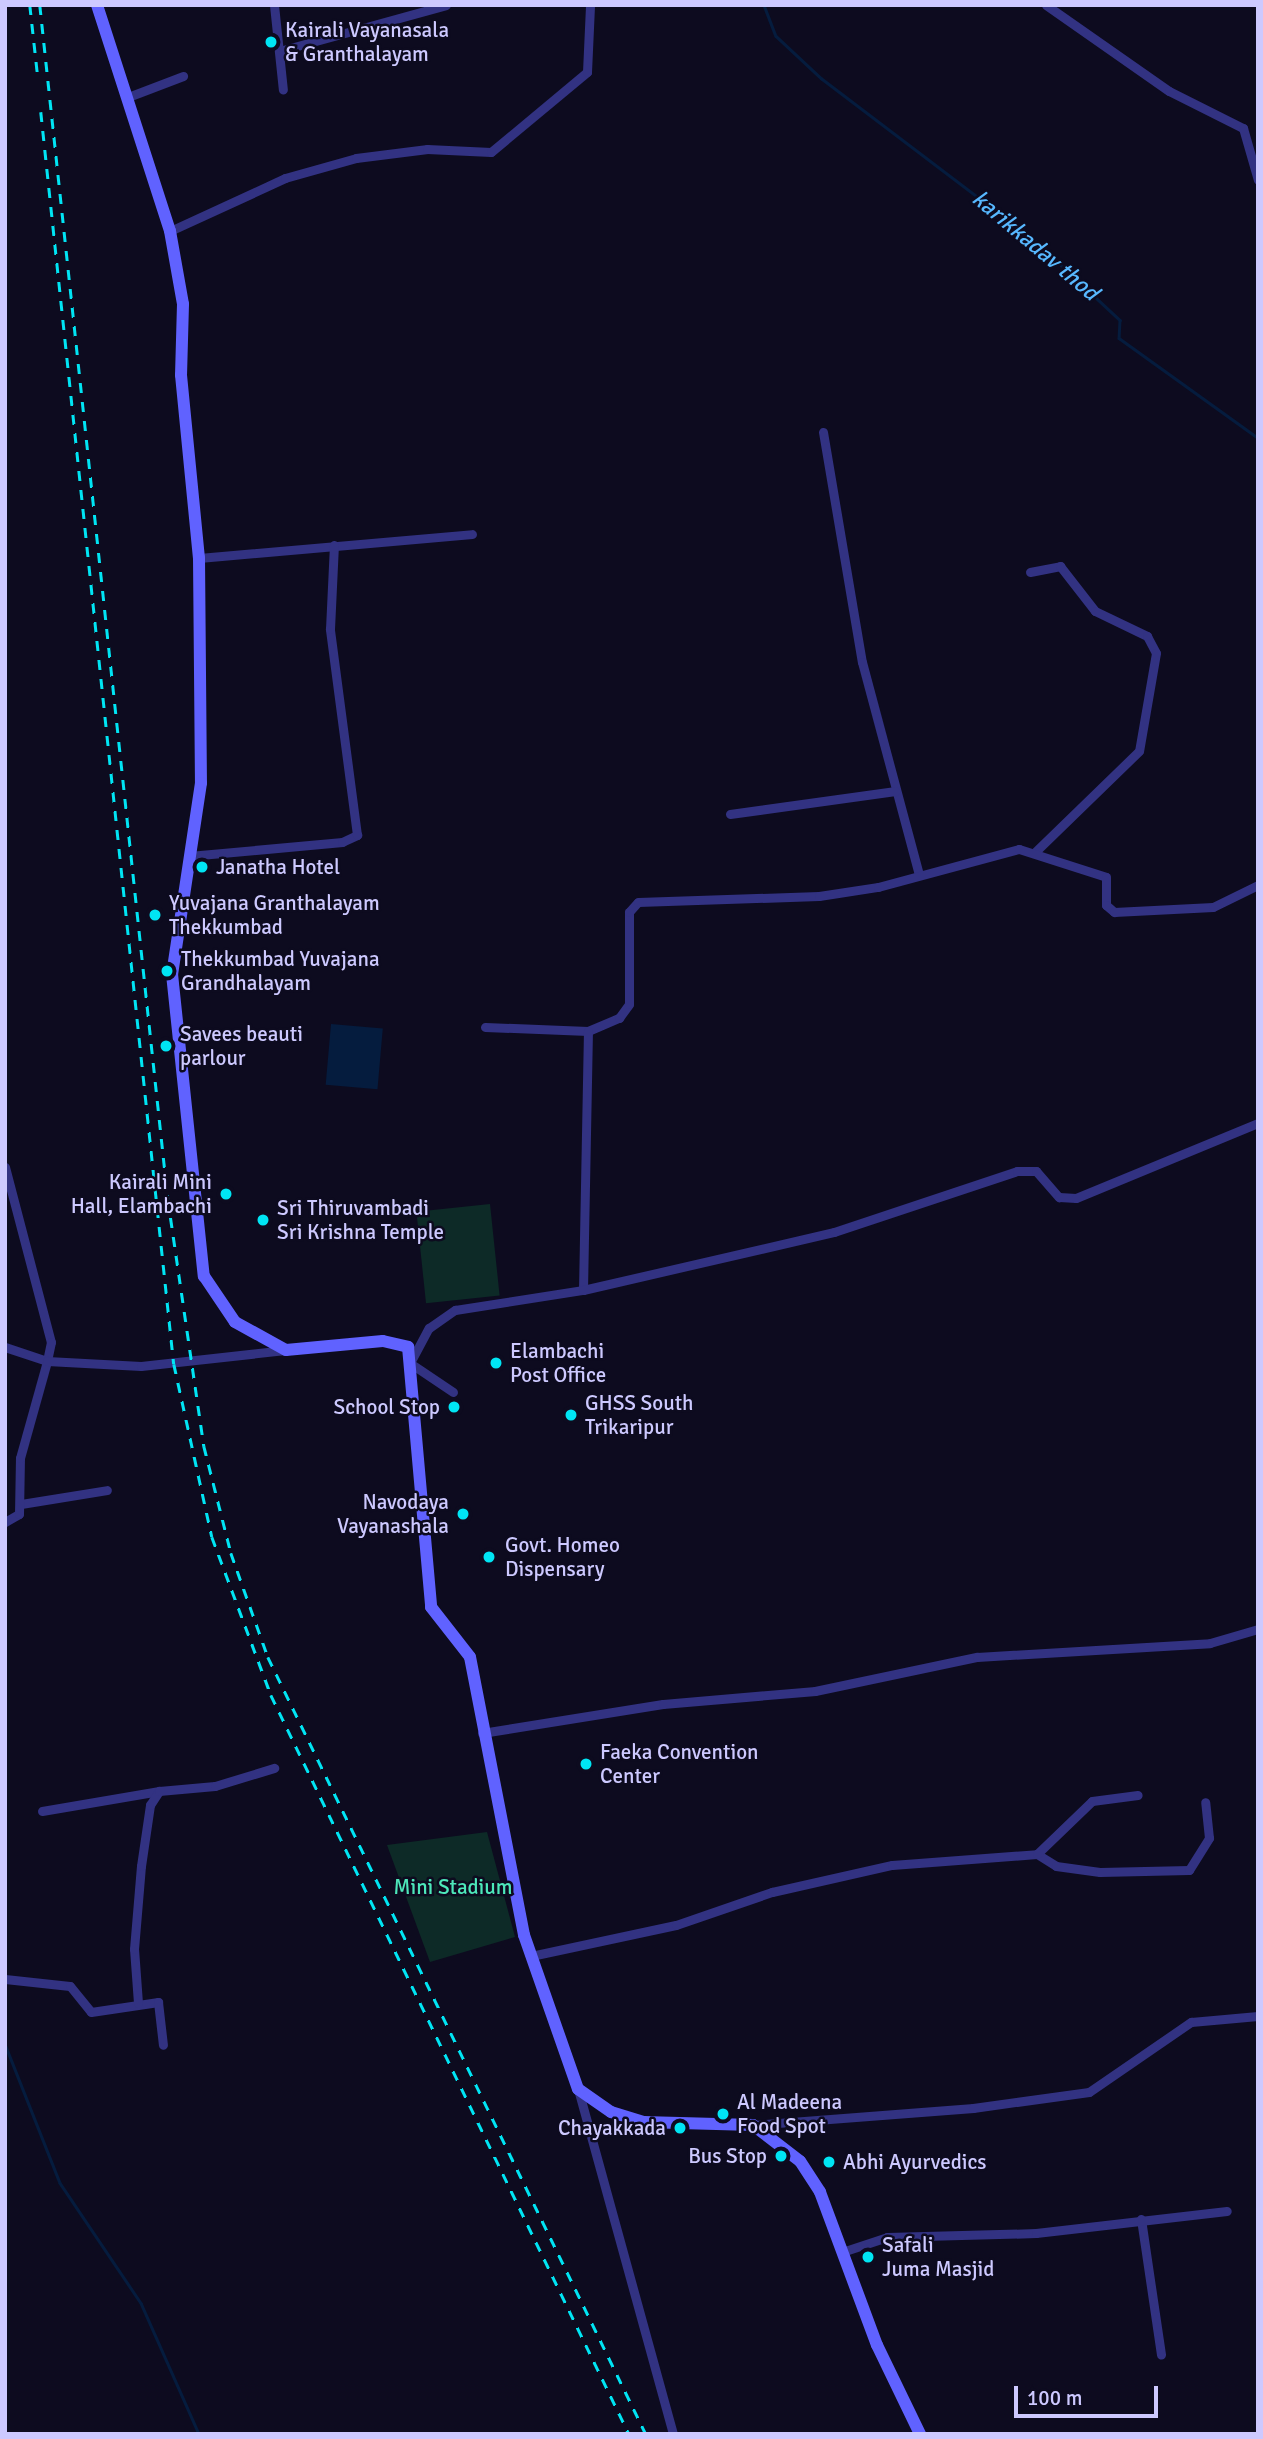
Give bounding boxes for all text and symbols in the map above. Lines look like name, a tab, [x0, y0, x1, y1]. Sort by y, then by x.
place label: Kairali Vayanasala & Granthalayam	[285, 17, 449, 67]
marker: Kairali Vayanasala & Granthalayam	[263, 34, 279, 50]
water label: karikkadav thod	[966, 185, 1104, 307]
place label: Janatha Hotel	[216, 854, 340, 880]
marker: Janatha Hotel	[194, 859, 210, 875]
place label: Yuvajana Granthalayam Thekkumbad	[169, 890, 380, 940]
marker: Yuvajana Granthalayam Thekkumbad	[147, 907, 163, 923]
place label: Thekkumbad Yuvajana Grandhalayam	[181, 946, 380, 996]
marker: Thekkumbad Yuvajana Grandhalayam	[159, 963, 175, 979]
place label: Savees beauti parlour	[180, 1021, 303, 1071]
marker: Savees beauti parlour	[158, 1038, 174, 1054]
place label: Kairali Mini Hall, Elambachi	[71, 1169, 212, 1219]
marker: Kairali Mini Hall, Elambachi	[218, 1186, 234, 1202]
place label: Sri Thiruvambadi Sri Krishna Temple	[277, 1195, 444, 1245]
marker: Sri Thiruvambadi Sri Krishna Temple	[255, 1212, 271, 1228]
place label: Elambachi Post Office	[510, 1338, 606, 1388]
marker: Elambachi Post Office	[488, 1355, 504, 1371]
place label: GHSS South Trikaripur	[585, 1390, 693, 1440]
place label: School Stop	[334, 1394, 440, 1420]
marker: School Stop	[446, 1399, 462, 1415]
marker: GHSS South Trikaripur	[563, 1407, 579, 1423]
place label: Navodaya Vayanashala	[337, 1489, 449, 1539]
marker: Navodaya Vayanashala	[455, 1506, 471, 1522]
place label: Govt. Homeo Dispensary	[505, 1532, 620, 1582]
marker: Govt. Homeo Dispensary	[479, 1547, 499, 1567]
place label: Faeka Convention Center	[600, 1739, 759, 1789]
marker: Faeka Convention Center	[578, 1756, 594, 1772]
park label: Mini Stadium	[394, 1874, 512, 1900]
place label: Al Madeena Food Spot	[737, 2089, 842, 2139]
marker: Al Madeena Food Spot	[715, 2106, 731, 2122]
place label: Chayakkada	[558, 2115, 666, 2141]
marker: Chayakkada	[672, 2120, 688, 2136]
place label: Bus Stop	[688, 2143, 767, 2169]
marker: Bus Stop	[773, 2148, 789, 2164]
place label: Abhi Ayurvedics	[843, 2149, 986, 2175]
marker: Abhi Ayurvedics	[821, 2154, 837, 2170]
place label: Safali Juma Masjid	[882, 2232, 994, 2282]
marker: Safali Juma Masjid	[860, 2249, 876, 2265]
scale bar	[1018, 2372, 1162, 2416]
text: 100 m	[1027, 2385, 1082, 2411]

